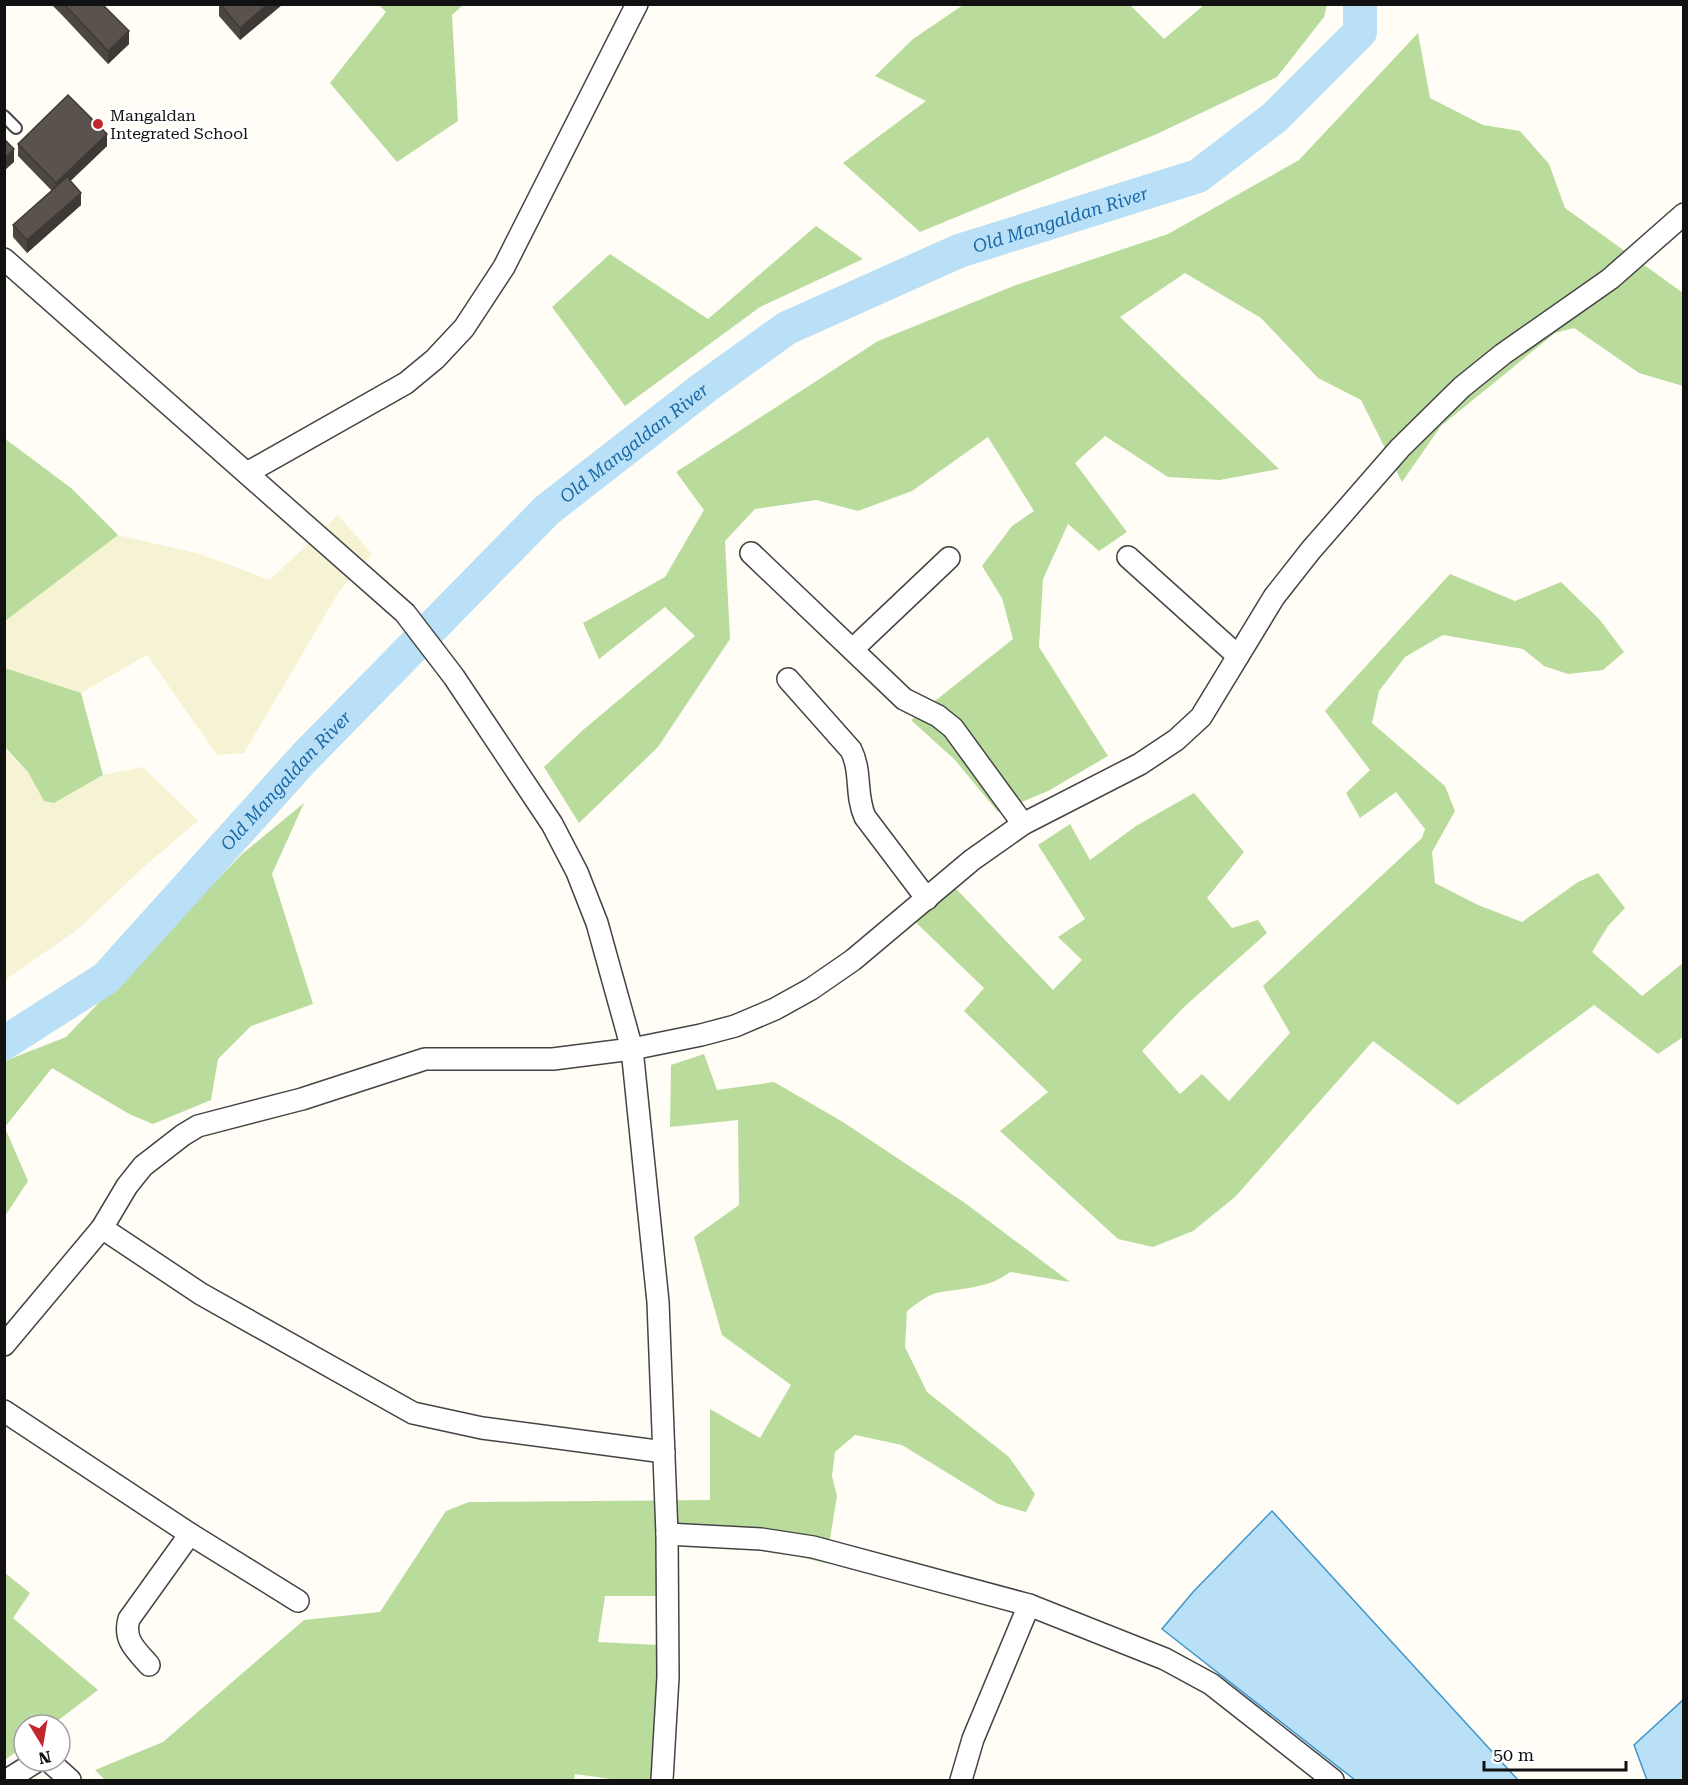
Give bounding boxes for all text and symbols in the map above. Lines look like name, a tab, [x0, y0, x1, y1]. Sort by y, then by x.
place label: Mangaldan Integrated School	[110, 106, 248, 143]
marker: Mangaldan Integrated School	[91, 117, 105, 131]
water label: Old Mangaldan River	[970, 182, 1151, 257]
water label: Old Mangaldan River	[555, 378, 712, 507]
water label: Old Mangaldan River	[216, 706, 355, 854]
north arrow	[12, 1713, 72, 1773]
scale bar	[1484, 1734, 1626, 1772]
text: 50 m	[1493, 1744, 1534, 1765]
text: N	[37, 1747, 53, 1768]

